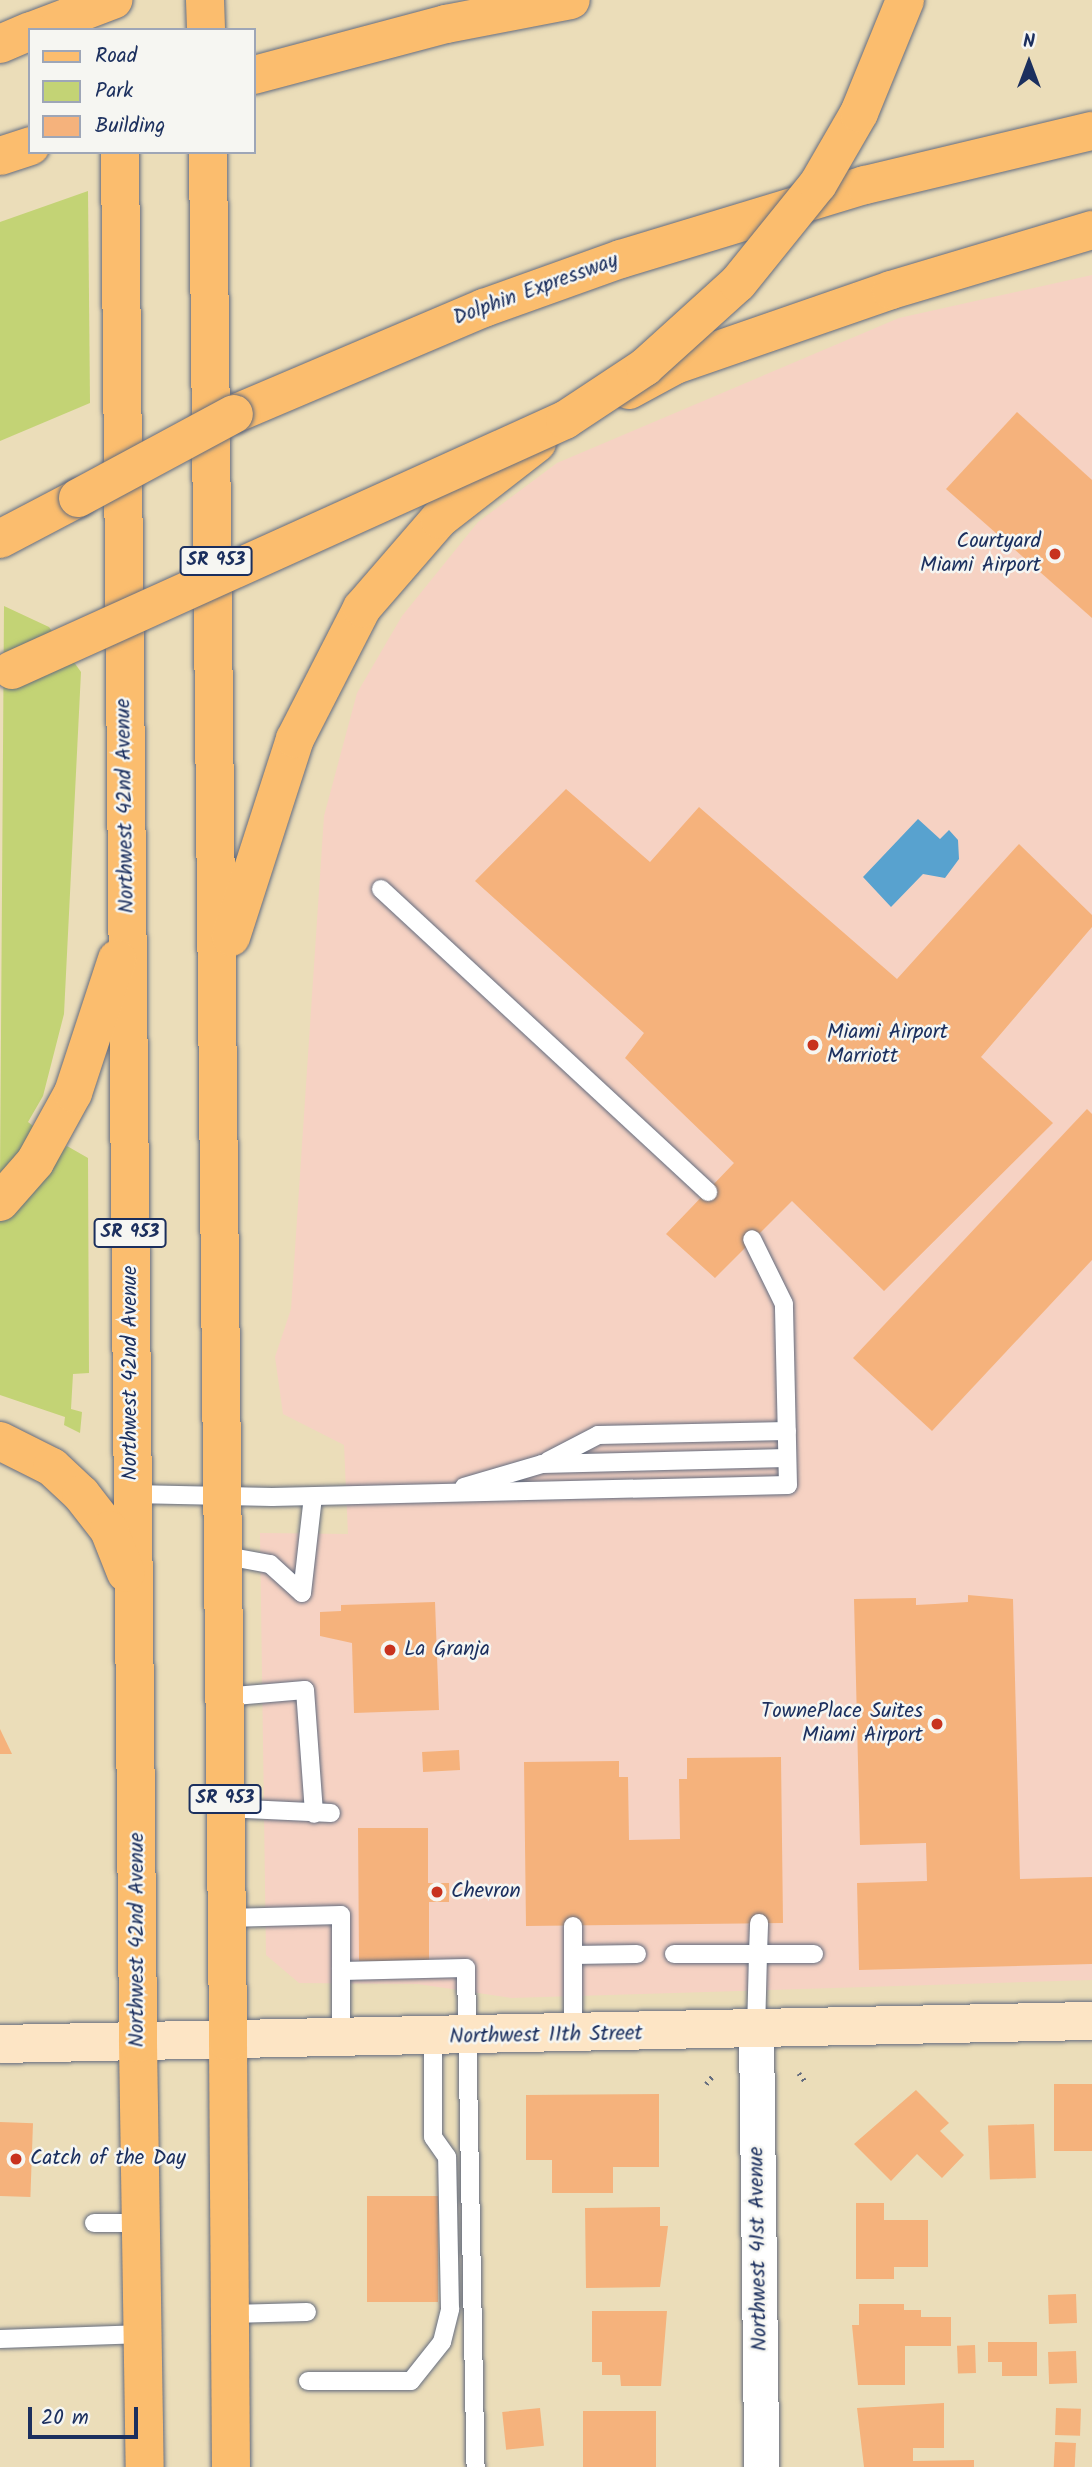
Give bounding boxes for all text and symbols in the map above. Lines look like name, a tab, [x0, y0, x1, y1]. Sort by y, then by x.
text: N	[1023, 27, 1035, 57]
legend	[28, 28, 256, 154]
north arrow	[994, 28, 1064, 98]
text: Road	[95, 40, 137, 73]
text: Park	[95, 75, 133, 108]
text: Building	[95, 110, 165, 143]
street label: Dolphin Expressway	[450, 248, 622, 332]
place label: Courtyard Miami Airport	[920, 529, 1041, 579]
road number: SR 953	[179, 546, 253, 576]
marker: Courtyard Miami Airport	[1047, 546, 1063, 562]
street label: Northwest 42nd Avenue	[112, 698, 140, 914]
place label: Miami Airport Marriott	[827, 1020, 948, 1070]
marker: Miami Airport Marriott	[805, 1037, 821, 1053]
road number: SR 953	[93, 1218, 167, 1248]
street label: Northwest 42nd Avenue	[118, 1266, 144, 1480]
place label: La Granja	[404, 1637, 490, 1663]
marker: La Granja	[382, 1642, 398, 1658]
place label: TownePlace Suites Miami Airport	[761, 1699, 923, 1749]
marker: TownePlace Suites Miami Airport	[929, 1716, 945, 1732]
road number: SR 953	[188, 1784, 262, 1814]
street label: Northwest 42nd Avenue	[125, 1833, 151, 2047]
place label: Chevron	[451, 1879, 521, 1905]
marker: Chevron	[429, 1884, 445, 1900]
street label: Northwest 11th Street	[449, 2022, 643, 2050]
place label: Catch of the Day	[30, 2146, 186, 2172]
street label: Northwest 41st Avenue	[745, 2146, 773, 2352]
marker: Catch of the Day	[8, 2151, 24, 2167]
scale bar	[32, 2394, 142, 2438]
text: 20 m	[41, 2402, 89, 2435]

